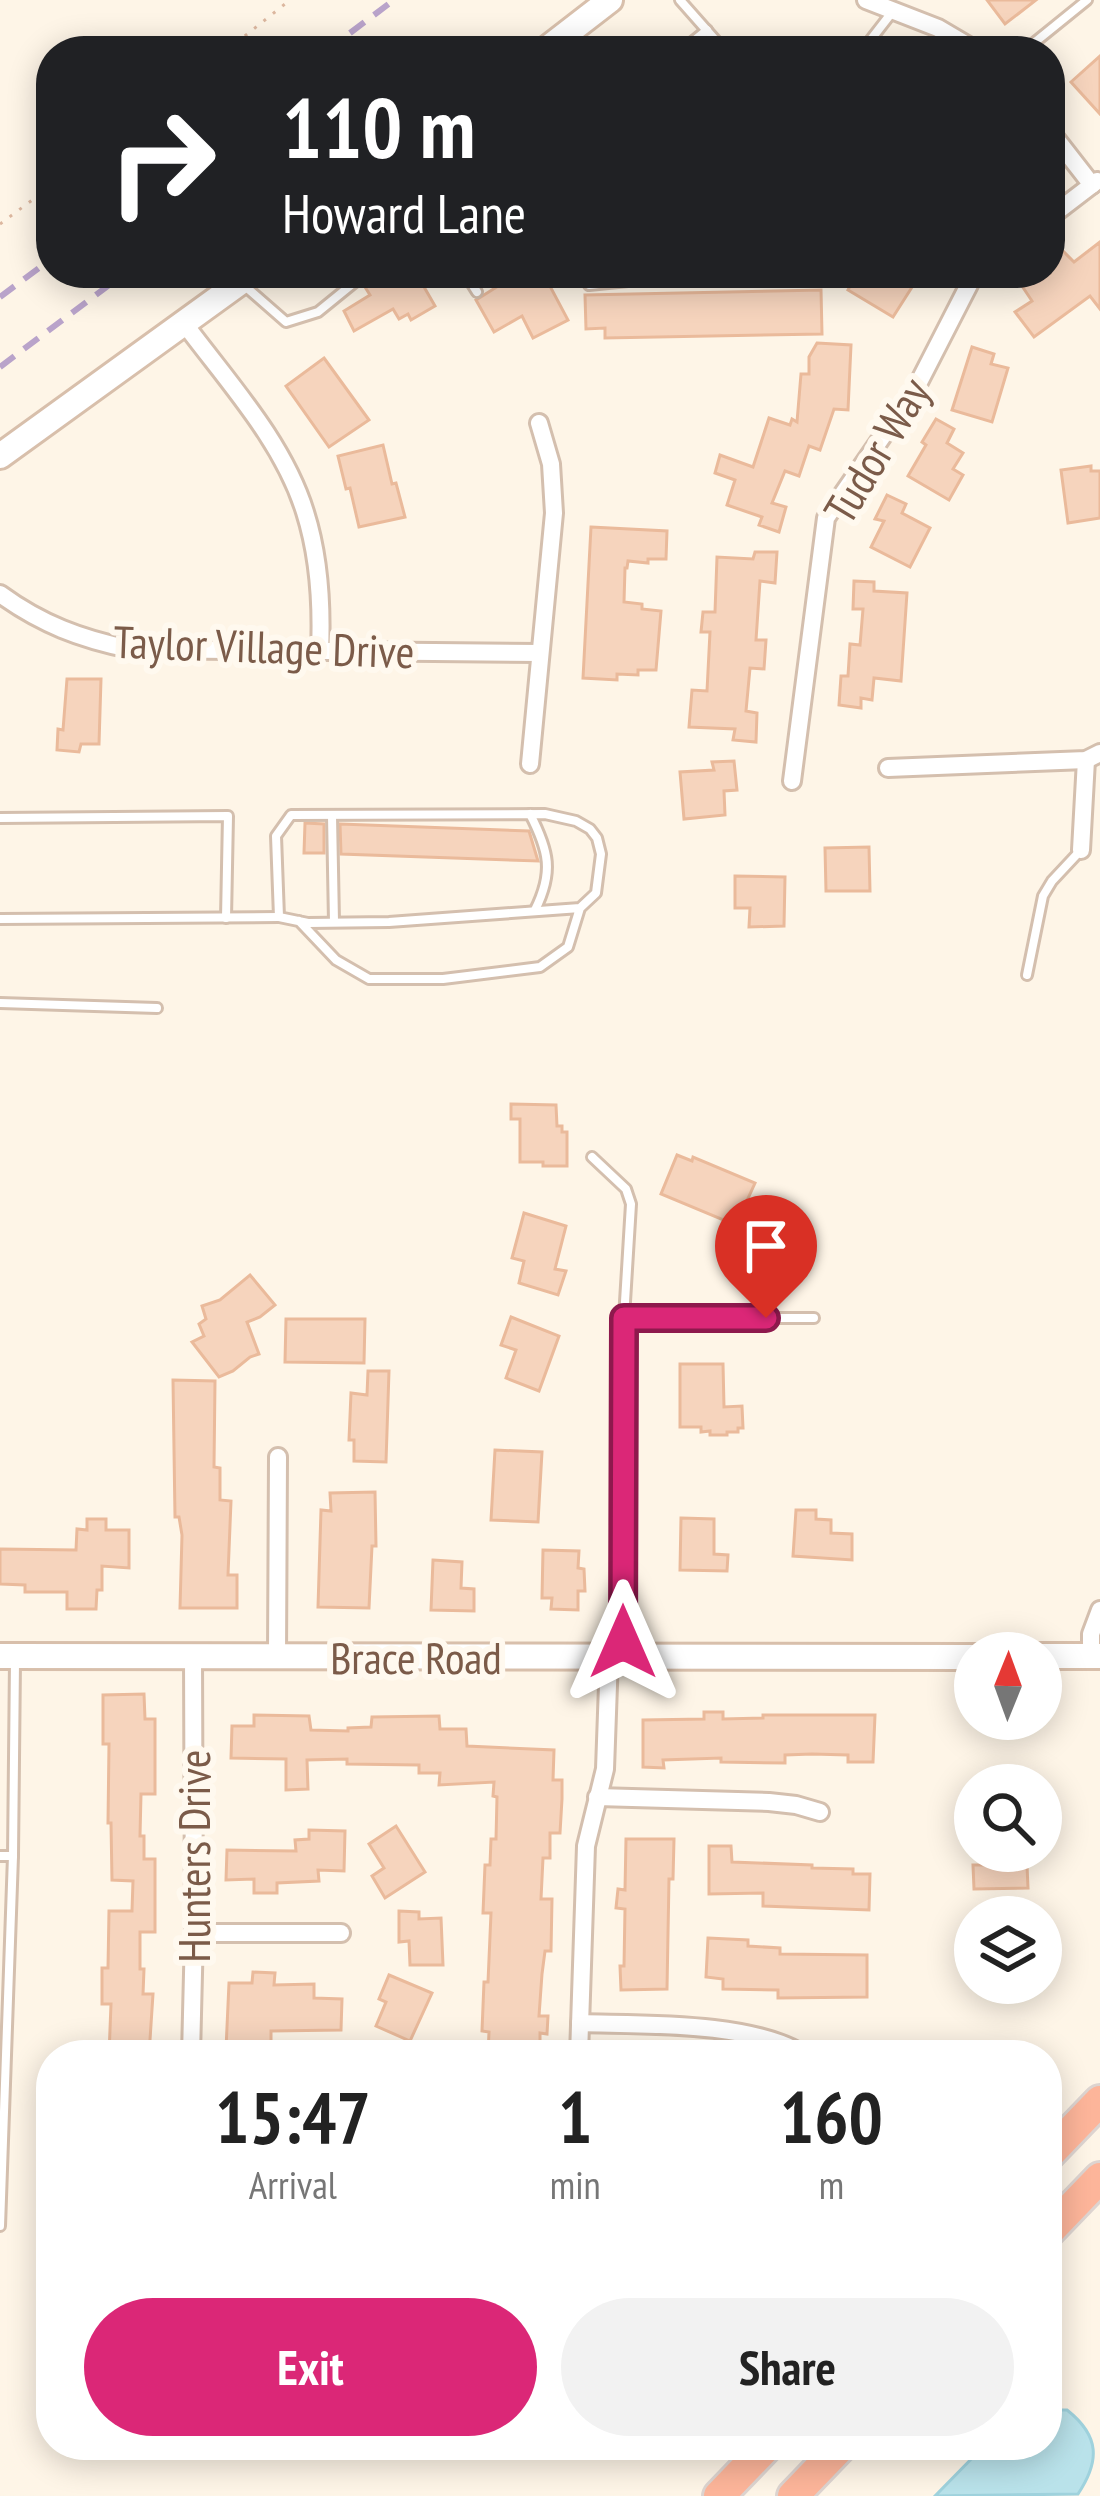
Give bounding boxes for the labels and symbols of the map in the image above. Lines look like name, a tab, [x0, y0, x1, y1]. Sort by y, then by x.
street label: Tudor Way	[810, 367, 942, 533]
street label: Taylor Village Drive	[113, 612, 415, 680]
pin	[715, 1195, 817, 1318]
position arrow	[560, 1579, 686, 1705]
street label: Brace Road	[330, 1628, 502, 1686]
north arrow	[954, 1632, 1062, 1740]
street label: Hunters Drive	[164, 1750, 222, 1962]

